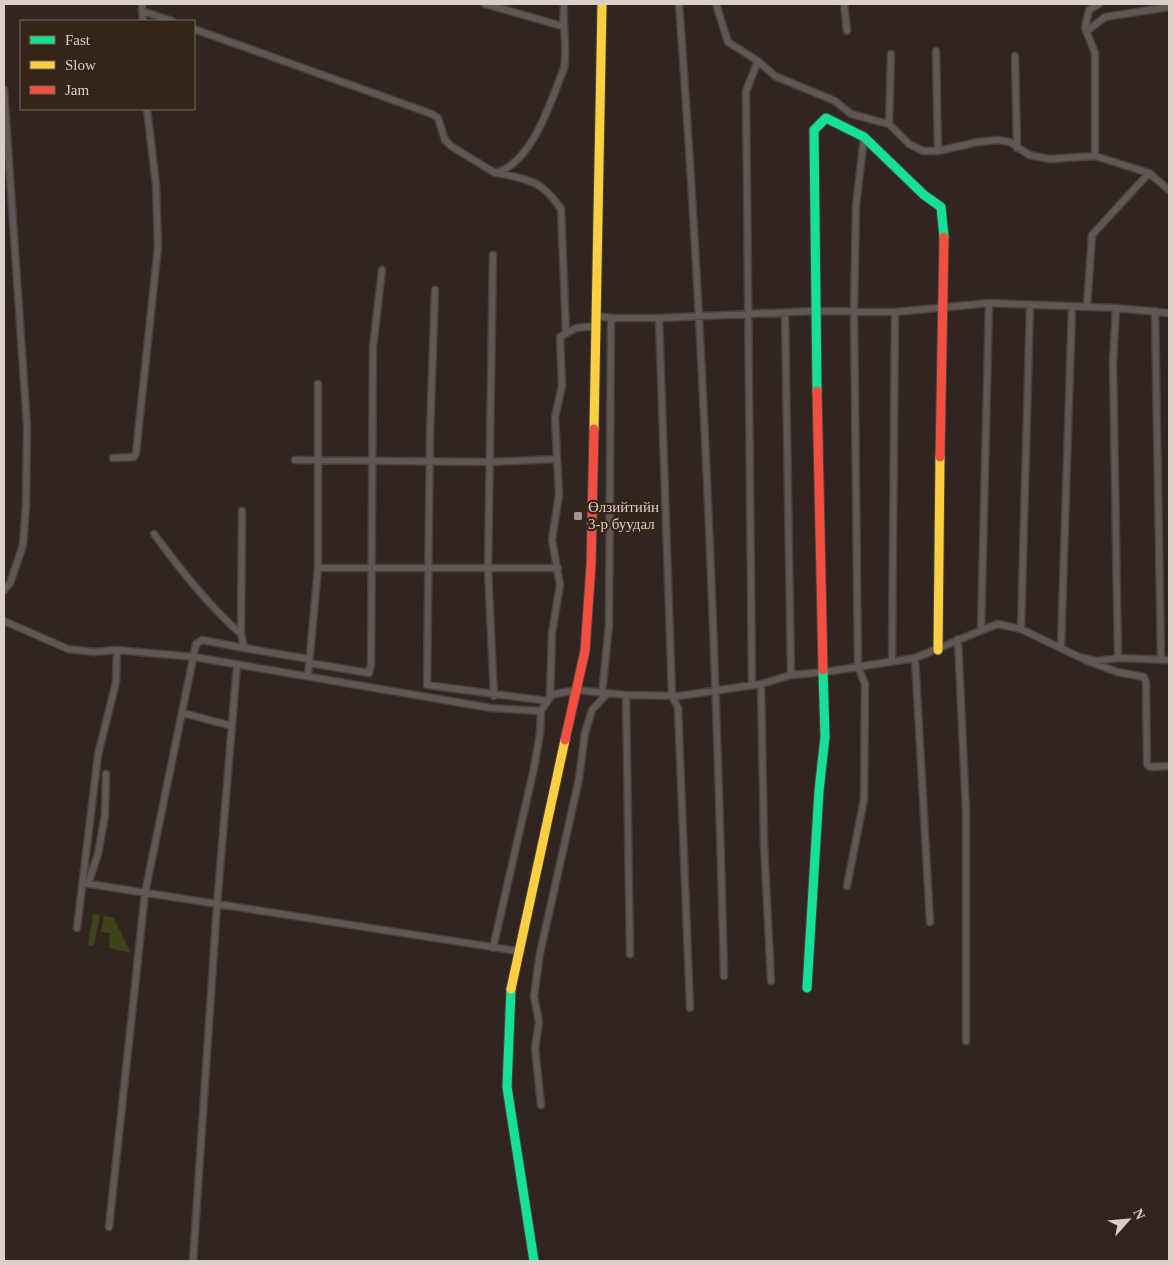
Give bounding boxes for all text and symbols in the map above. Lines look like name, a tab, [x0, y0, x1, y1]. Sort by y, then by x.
legend	[20, 20, 195, 110]
text: Fast	[65, 32, 91, 48]
text: Slow	[65, 57, 96, 73]
text: Jam	[65, 82, 89, 98]
place label: Өлзийтийн 3-р буудал	[588, 499, 659, 532]
marker: Өлзийтийн 3-р буудал	[572, 510, 584, 522]
north arrow	[1103, 1195, 1153, 1245]
text: N	[1130, 1206, 1148, 1222]

